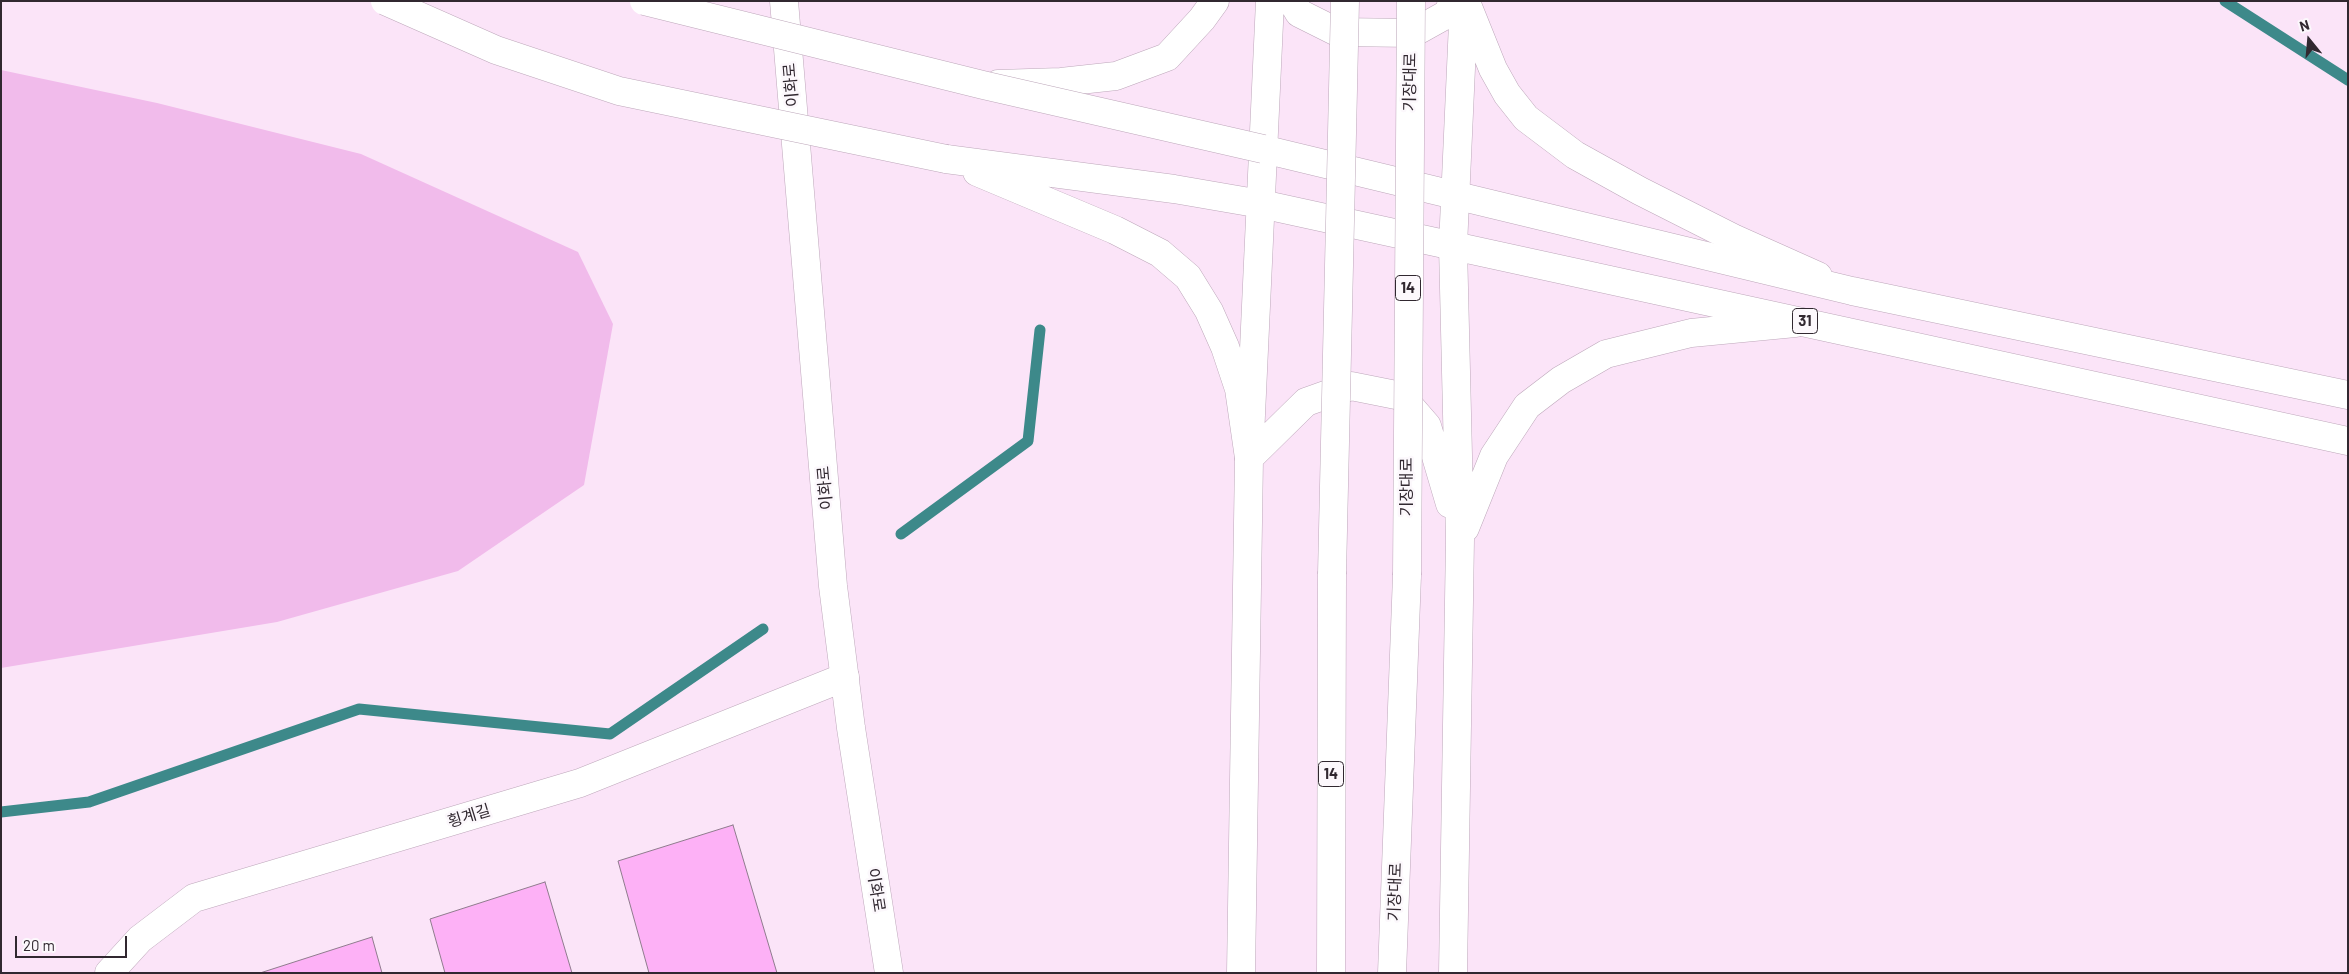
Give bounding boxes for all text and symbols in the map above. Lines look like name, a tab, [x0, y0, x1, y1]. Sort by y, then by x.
north arrow	[2284, 15, 2334, 65]
text: N	[2298, 16, 2311, 35]
street label: 기장대로	[1400, 52, 1420, 112]
street label: 이화로	[780, 62, 802, 108]
road number: 14	[1396, 276, 1420, 300]
road number: 31	[1792, 308, 1818, 334]
street label: 기장대로	[1397, 458, 1417, 516]
street label: 이화로	[814, 465, 836, 511]
road number: 14	[1318, 762, 1344, 786]
street label: 횡계길	[445, 800, 493, 832]
street label: 기장대로	[1384, 862, 1406, 922]
street label: 이화로	[863, 867, 889, 913]
scale bar	[18, 926, 130, 958]
text: 20 m	[23, 936, 55, 954]

